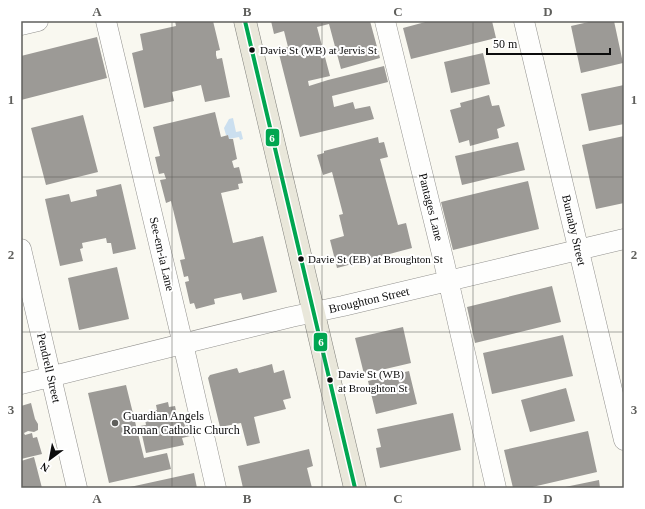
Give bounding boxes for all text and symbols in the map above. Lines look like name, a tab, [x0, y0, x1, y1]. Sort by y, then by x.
text: A	[92, 4, 102, 19]
text: B	[243, 4, 252, 19]
text: C	[393, 4, 403, 19]
text: D	[543, 4, 553, 19]
scale bar	[487, 30, 610, 56]
text: 50 m	[493, 37, 518, 51]
place label: Davie St (WB) at Jervis St	[260, 44, 377, 57]
marker: Davie St (WB) at Jervis St	[247, 45, 257, 55]
text: 1	[8, 92, 14, 107]
text: 1	[631, 92, 637, 107]
line badge: 6	[265, 128, 280, 147]
text: 6	[269, 132, 275, 144]
street label: Pantages Lane	[416, 172, 446, 242]
street label: Burnaby Street	[559, 193, 589, 267]
street label: See-em-ia Lane	[147, 216, 177, 292]
text: 2	[8, 247, 14, 262]
text: 2	[631, 247, 637, 262]
place label: Davie St (EB) at Broughton St	[308, 253, 443, 266]
marker: Davie St (EB) at Broughton St	[296, 254, 306, 264]
street label: Broughton Street	[327, 284, 411, 316]
street label: Pendrell Street	[34, 332, 64, 405]
line badge: 6	[313, 332, 328, 352]
text: 6	[318, 336, 324, 348]
place label: Davie St (WB) at Broughton St	[338, 368, 408, 394]
marker: Davie St (WB) at Broughton St	[325, 375, 335, 385]
text: 3	[8, 402, 15, 417]
text: 3	[631, 402, 638, 417]
place label: Guardian Angels Roman Catholic Church	[123, 409, 240, 437]
marker: Guardian Angels Roman Catholic Church	[110, 418, 120, 428]
north arrow	[30, 439, 70, 479]
text: N	[38, 460, 51, 475]
text: A	[92, 491, 102, 506]
text: B	[243, 491, 252, 506]
text: C	[393, 491, 403, 506]
text: D	[543, 491, 553, 506]

